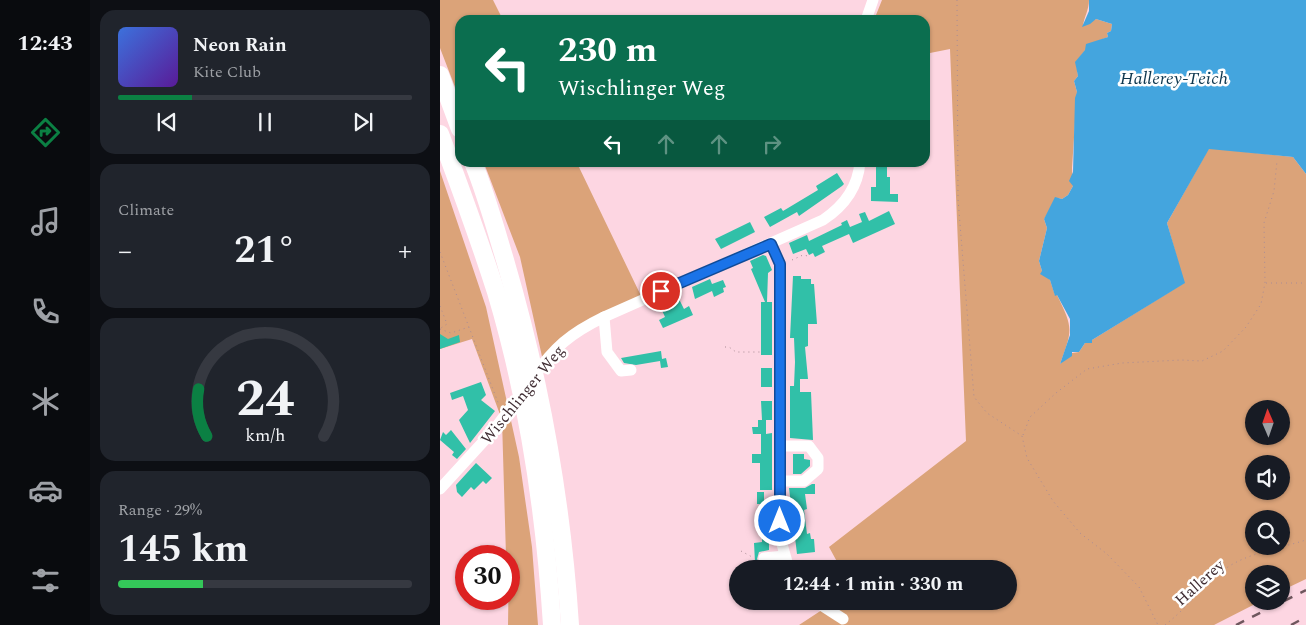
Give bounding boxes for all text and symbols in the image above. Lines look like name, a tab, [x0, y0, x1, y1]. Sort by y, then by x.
text: 230 m	[558, 24, 657, 77]
text: 12:43	[17, 27, 73, 60]
text: Neon Rain	[193, 31, 287, 60]
icon: left	[475, 35, 540, 100]
text: Kite Club	[193, 60, 261, 84]
water label: Hallerey-Teich	[1120, 65, 1228, 92]
text: Wischlinger Weg	[558, 72, 726, 105]
icon: previous	[153, 108, 181, 136]
icon: pause	[251, 108, 279, 136]
icon: next	[349, 108, 377, 136]
icon: directions	[28, 115, 63, 150]
icon: left	[599, 130, 627, 158]
icon: ahead	[652, 130, 680, 158]
icon: ahead	[705, 130, 733, 158]
icon: right	[758, 130, 786, 158]
text: Climate	[118, 198, 174, 222]
icon: music	[28, 204, 63, 239]
text: 21°	[234, 222, 296, 280]
text: −	[118, 230, 132, 273]
text: +	[398, 230, 412, 273]
pin	[640, 270, 682, 312]
icon: arrive	[647, 277, 675, 305]
icon: phone	[28, 294, 63, 329]
street label: Wischlinger Weg	[475, 340, 570, 450]
text: 24	[236, 360, 294, 439]
icon: climate	[28, 384, 63, 419]
north arrow	[1245, 400, 1290, 445]
map controls	[1245, 400, 1290, 610]
text: km/h	[245, 422, 285, 449]
button: sound	[1245, 455, 1290, 500]
icon: car	[28, 473, 63, 508]
position arrow	[753, 494, 805, 546]
text: Range · 29%	[118, 498, 202, 522]
button: search	[1245, 510, 1290, 555]
text: 145 km	[118, 521, 249, 579]
speed limit sign: 30	[455, 545, 520, 610]
street label: Hallerey	[1169, 553, 1231, 612]
icon: filters	[28, 563, 63, 598]
button: layers	[1245, 565, 1290, 610]
text: 12:44 · 1 min · 330 m	[783, 570, 963, 599]

